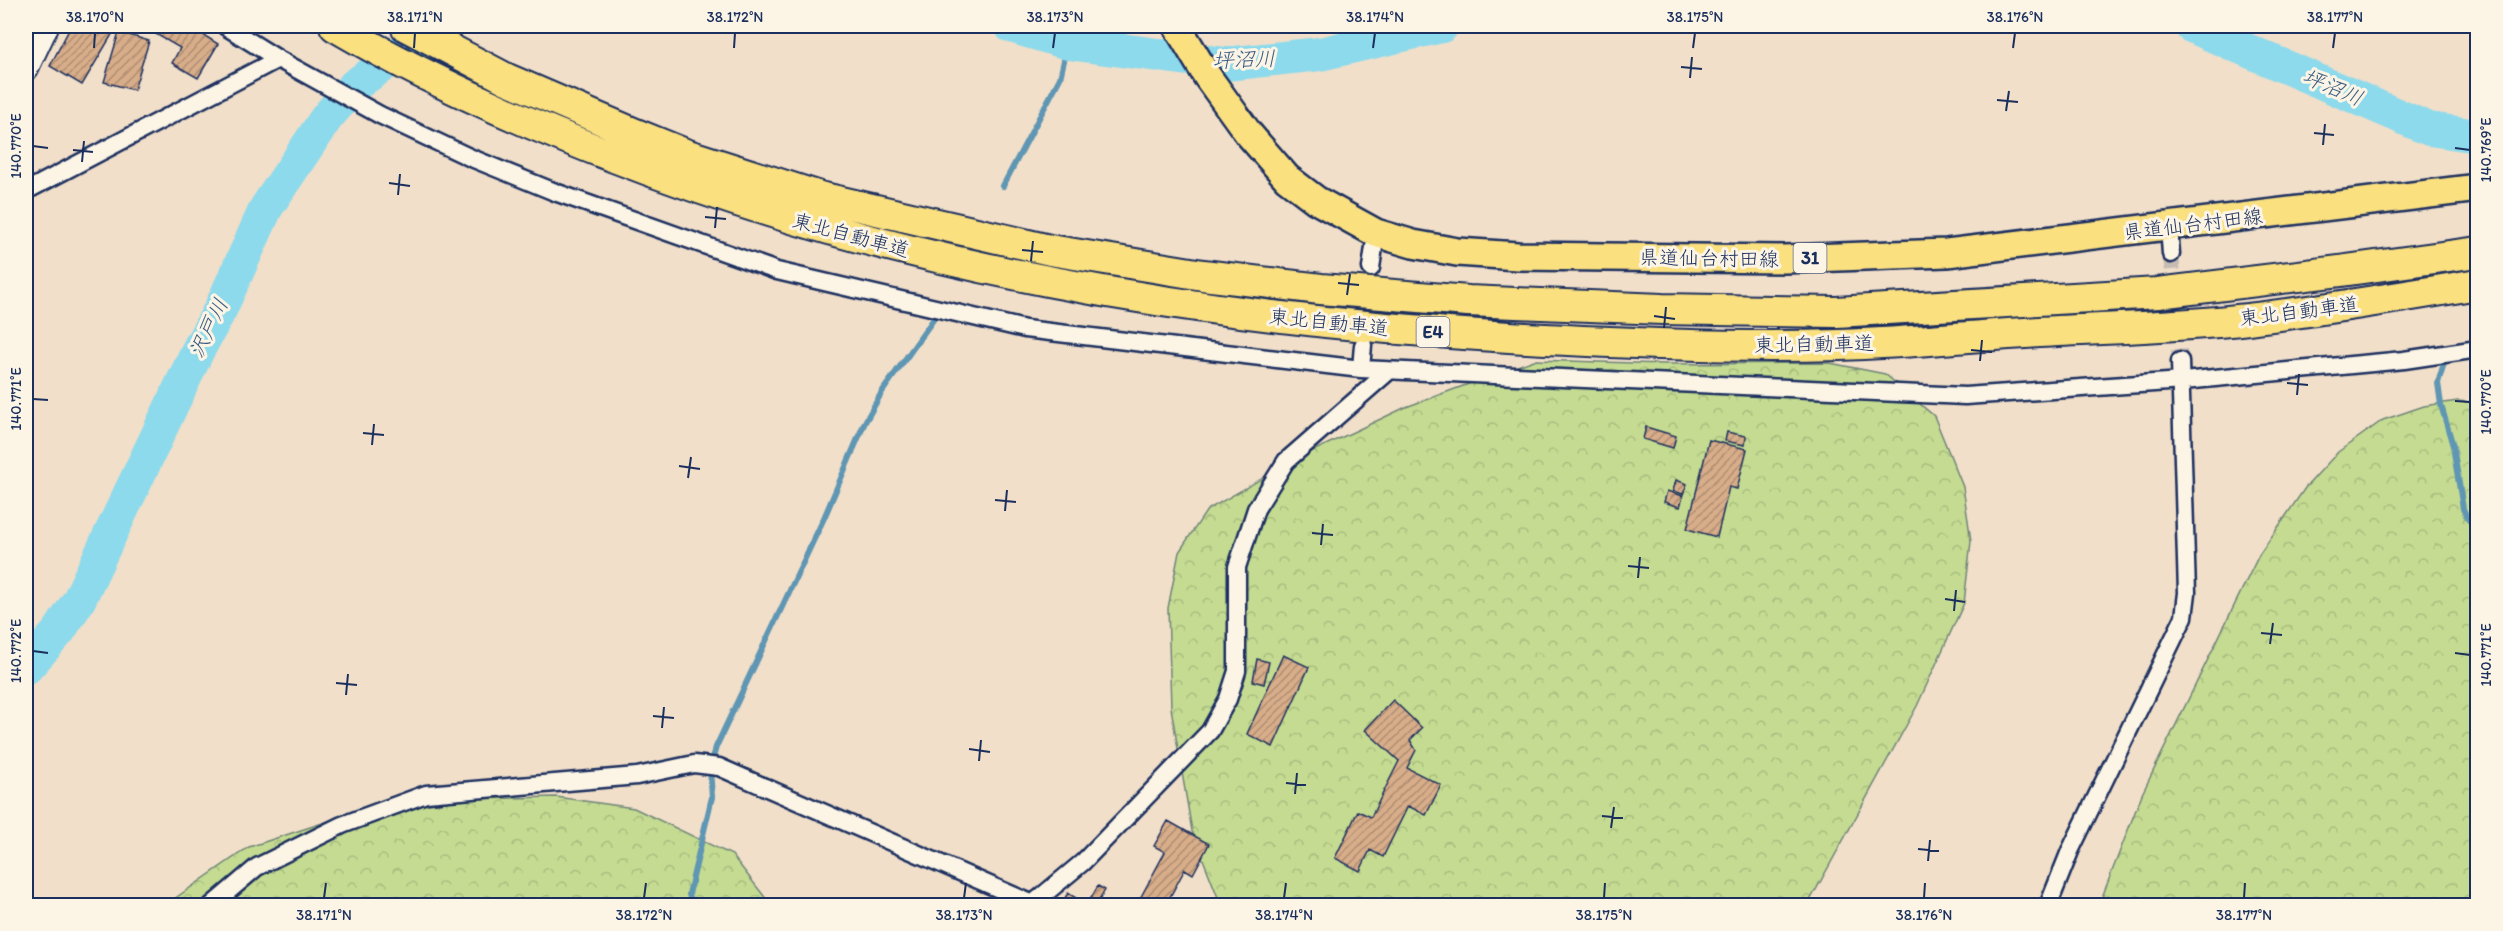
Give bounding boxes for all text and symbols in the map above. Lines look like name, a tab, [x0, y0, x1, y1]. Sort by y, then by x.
text: 38.170°N	[66, 8, 124, 26]
text: 38.171°N	[387, 8, 443, 26]
text: 38.172°N	[707, 8, 763, 26]
text: 38.173°N	[1026, 8, 1084, 26]
text: 38.174°N	[1346, 8, 1404, 26]
text: 38.175°N	[1667, 8, 1723, 26]
text: 38.176°N	[1987, 8, 2043, 26]
text: 38.177°N	[2307, 8, 2363, 26]
water label: 坪沼川	[1212, 45, 1276, 73]
water label: 坪沼川	[2299, 63, 2367, 111]
text: 140.770°E	[7, 113, 25, 179]
text: 140.769°E	[2477, 118, 2495, 182]
street label: 県道仙台村田線	[2122, 204, 2264, 244]
street label: 東北自動車道	[790, 208, 912, 262]
road number: 31	[1794, 243, 1826, 273]
street label: 県道仙台村田線	[1639, 245, 1779, 271]
street label: 東北自動車道	[2238, 292, 2360, 330]
water label: 沢戸川	[183, 294, 233, 362]
street label: 東北自動車道	[1268, 304, 1390, 340]
road number: E4	[1416, 317, 1450, 347]
street label: 東北自動車道	[1754, 331, 1874, 357]
text: 140.771°E	[7, 367, 25, 431]
text: 140.770°E	[2477, 369, 2495, 435]
text: 140.772°E	[7, 619, 25, 683]
text: 140.771°E	[2477, 623, 2495, 687]
text: 38.171°N	[296, 906, 352, 924]
text: 38.172°N	[616, 906, 672, 924]
text: 38.173°N	[935, 906, 993, 924]
text: 38.174°N	[1255, 906, 1313, 924]
text: 38.175°N	[1576, 906, 1632, 924]
text: 38.176°N	[1896, 906, 1952, 924]
text: 38.177°N	[2216, 906, 2272, 924]

